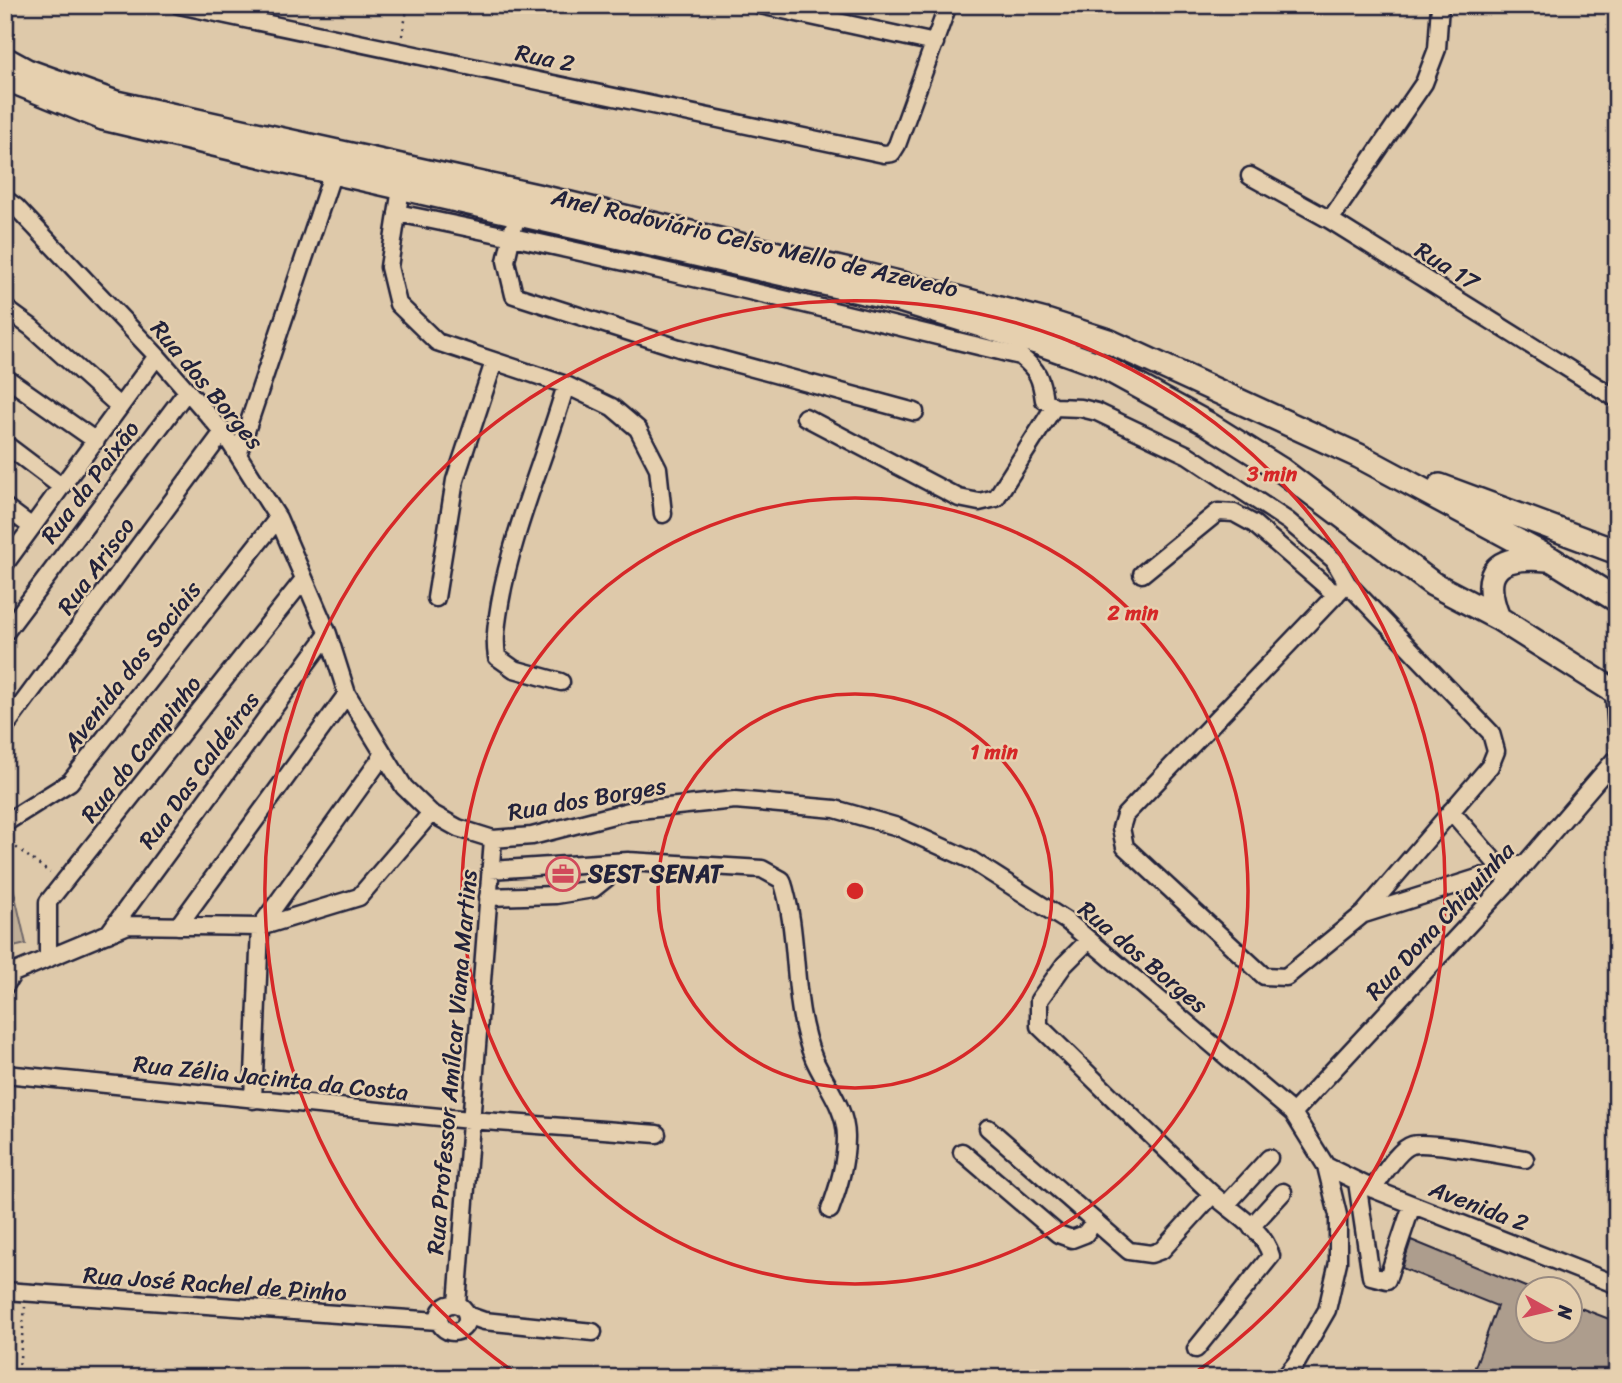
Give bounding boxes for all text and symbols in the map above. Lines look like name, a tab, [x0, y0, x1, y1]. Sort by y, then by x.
street label: Rua 2	[511, 31, 579, 85]
street label: Anel Rodoviário Celso Mello de Azevedo	[547, 176, 962, 310]
street label: Rua 17	[1406, 230, 1489, 303]
street label: Rua dos Borges	[139, 310, 275, 460]
street label: Rua da Paixão	[29, 411, 151, 553]
text: 3 min	[1246, 455, 1298, 493]
street label: Rua Arisco	[46, 508, 146, 624]
street label: Avenida dos Sociais	[51, 571, 213, 761]
text: 2 min	[1107, 594, 1159, 632]
street label: Rua do Campinho	[69, 666, 213, 832]
street label: Rua Das Caldeiras	[127, 682, 271, 858]
text: 1 min	[970, 733, 1019, 771]
street label: Rua dos Borges	[504, 764, 670, 834]
street label: Rua Dona Chiquinha	[1355, 831, 1526, 1010]
place label: SEST SENAT	[587, 853, 724, 895]
office icon: SEST SENAT	[544, 855, 582, 893]
street label: Rua Professor Amílcar Viana Martins	[414, 868, 490, 1256]
centre of rings	[843, 879, 867, 903]
street label: Rua dos Borges	[1068, 889, 1218, 1025]
street label: Rua Zélia Jacinta da Costa	[131, 1043, 411, 1113]
street label: Avenida 2	[1422, 1167, 1535, 1244]
street label: Rua José Rachel de Pinho	[82, 1254, 348, 1314]
north arrow	[1514, 1274, 1584, 1344]
text: N	[1548, 1302, 1583, 1322]

